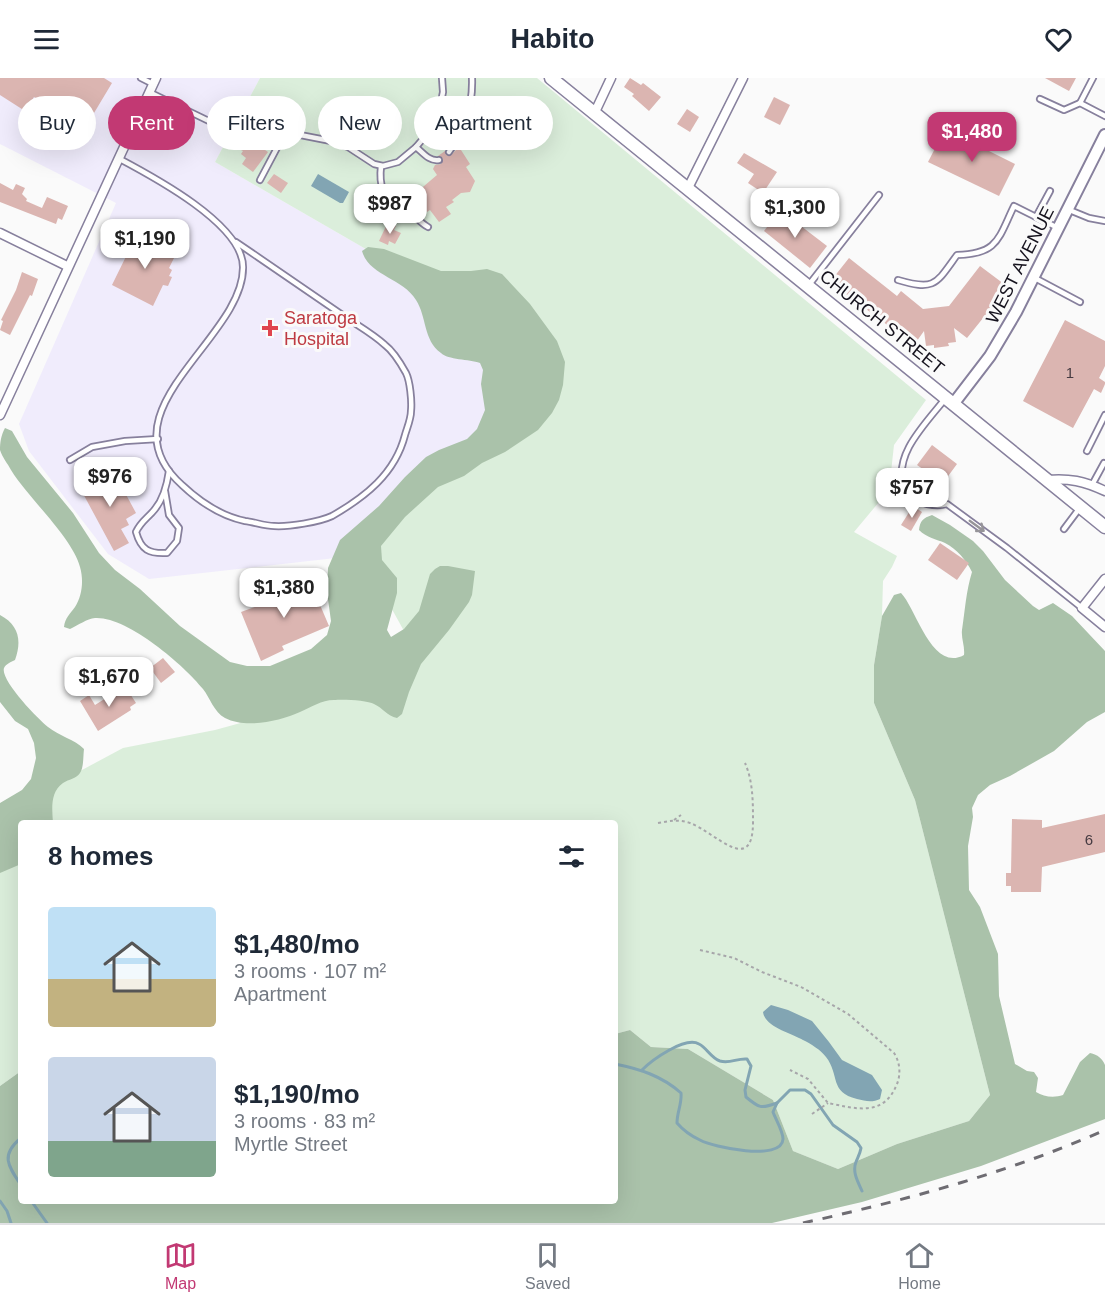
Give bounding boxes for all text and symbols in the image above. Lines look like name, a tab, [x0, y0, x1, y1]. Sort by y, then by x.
icon: menu	[30, 23, 63, 56]
icon: heart	[1042, 23, 1075, 56]
text: Habito	[511, 24, 595, 54]
chip: Buy	[18, 96, 96, 150]
chip: Rent	[108, 96, 195, 150]
chip: Filters	[207, 96, 306, 150]
chip: New	[318, 96, 402, 150]
chip: Apartment	[414, 96, 553, 150]
pin: $1,480	[923, 112, 1021, 163]
text: $1,480	[941, 120, 1003, 142]
pin: $987	[354, 184, 426, 235]
pin: $1,300	[746, 188, 844, 239]
text: $987	[368, 192, 412, 214]
text: $1,300	[764, 196, 826, 218]
street label: WEST AVENUE	[982, 203, 1058, 327]
pin: $1,190	[96, 219, 194, 270]
text: $1,190	[114, 227, 176, 249]
street label: CHURCH STREET	[816, 266, 948, 378]
place label: Saratoga Hospital	[284, 308, 358, 349]
marker: Saratoga Hospital	[261, 319, 279, 337]
house number: 1	[1066, 364, 1074, 381]
pin: $976	[74, 457, 146, 508]
text: $976	[88, 465, 132, 487]
pin: $757	[876, 468, 948, 519]
text: $757	[890, 476, 934, 498]
one-way arrow	[969, 519, 985, 532]
pin: $1,380	[235, 568, 333, 619]
text: $1,380	[253, 576, 315, 598]
pin: $1,670	[60, 657, 158, 708]
text: $1,670	[78, 665, 140, 687]
house number: 6	[1085, 831, 1093, 848]
icon: filters	[555, 840, 588, 873]
text: 8 homes	[48, 841, 154, 871]
text: $1,480/mo	[234, 929, 360, 959]
icon: home	[96, 931, 168, 1003]
text: 3 rooms · 107 m²	[234, 960, 386, 982]
text: Apartment	[234, 983, 326, 1005]
text: $1,190/mo	[234, 1079, 360, 1109]
icon: home	[96, 1081, 168, 1153]
text: 3 rooms · 83 m²	[234, 1110, 375, 1132]
text: Myrtle Street	[234, 1133, 347, 1155]
tab: Map	[164, 1239, 197, 1293]
tab: Saved	[525, 1239, 570, 1293]
tab: Home	[898, 1239, 941, 1293]

